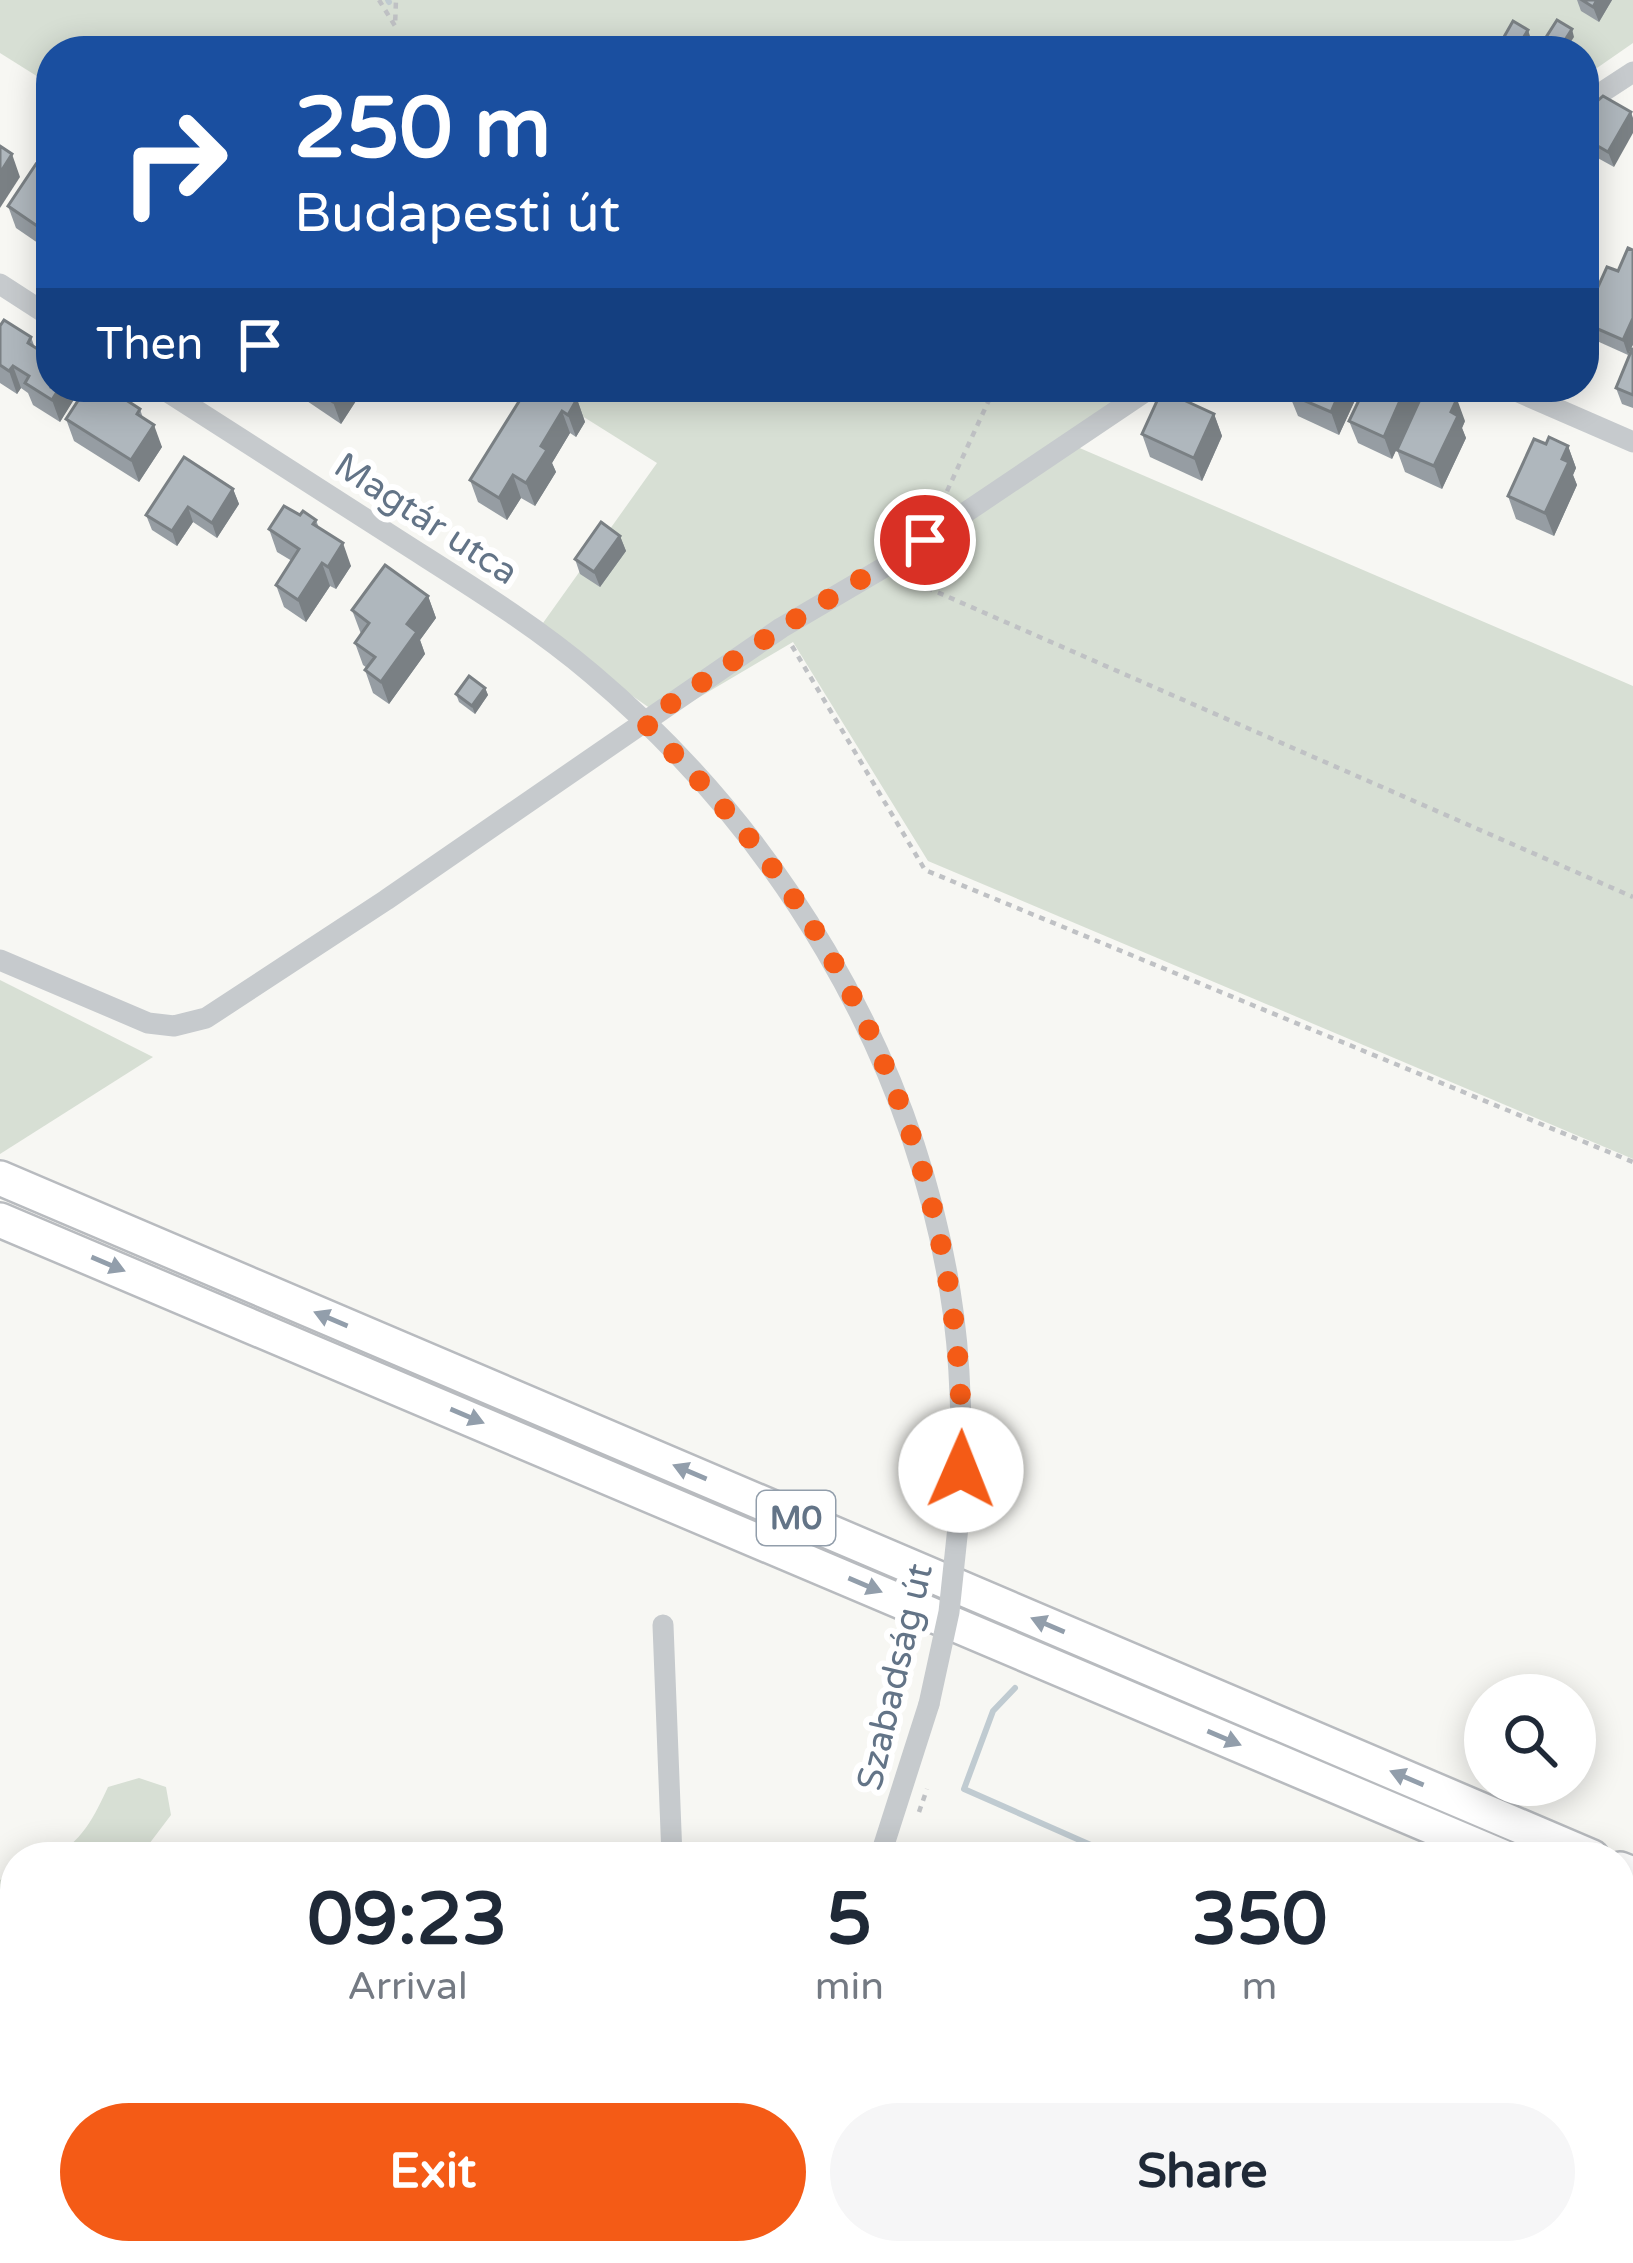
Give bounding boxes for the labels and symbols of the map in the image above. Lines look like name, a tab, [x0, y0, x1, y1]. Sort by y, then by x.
street label: Magtár utca	[326, 444, 526, 594]
pin	[874, 489, 976, 591]
one-way arrow	[91, 1255, 126, 1275]
one-way arrow	[313, 1309, 349, 1328]
one-way arrow	[450, 1407, 486, 1426]
position arrow	[898, 1407, 1024, 1533]
one-way arrow	[671, 1462, 707, 1481]
road number: M0	[757, 1491, 835, 1545]
street label: Szabadság út	[848, 1559, 942, 1795]
one-way arrow	[847, 1576, 883, 1595]
one-way arrow	[1030, 1615, 1066, 1634]
one-way arrow	[1206, 1729, 1242, 1748]
one-way arrow	[1389, 1768, 1425, 1787]

